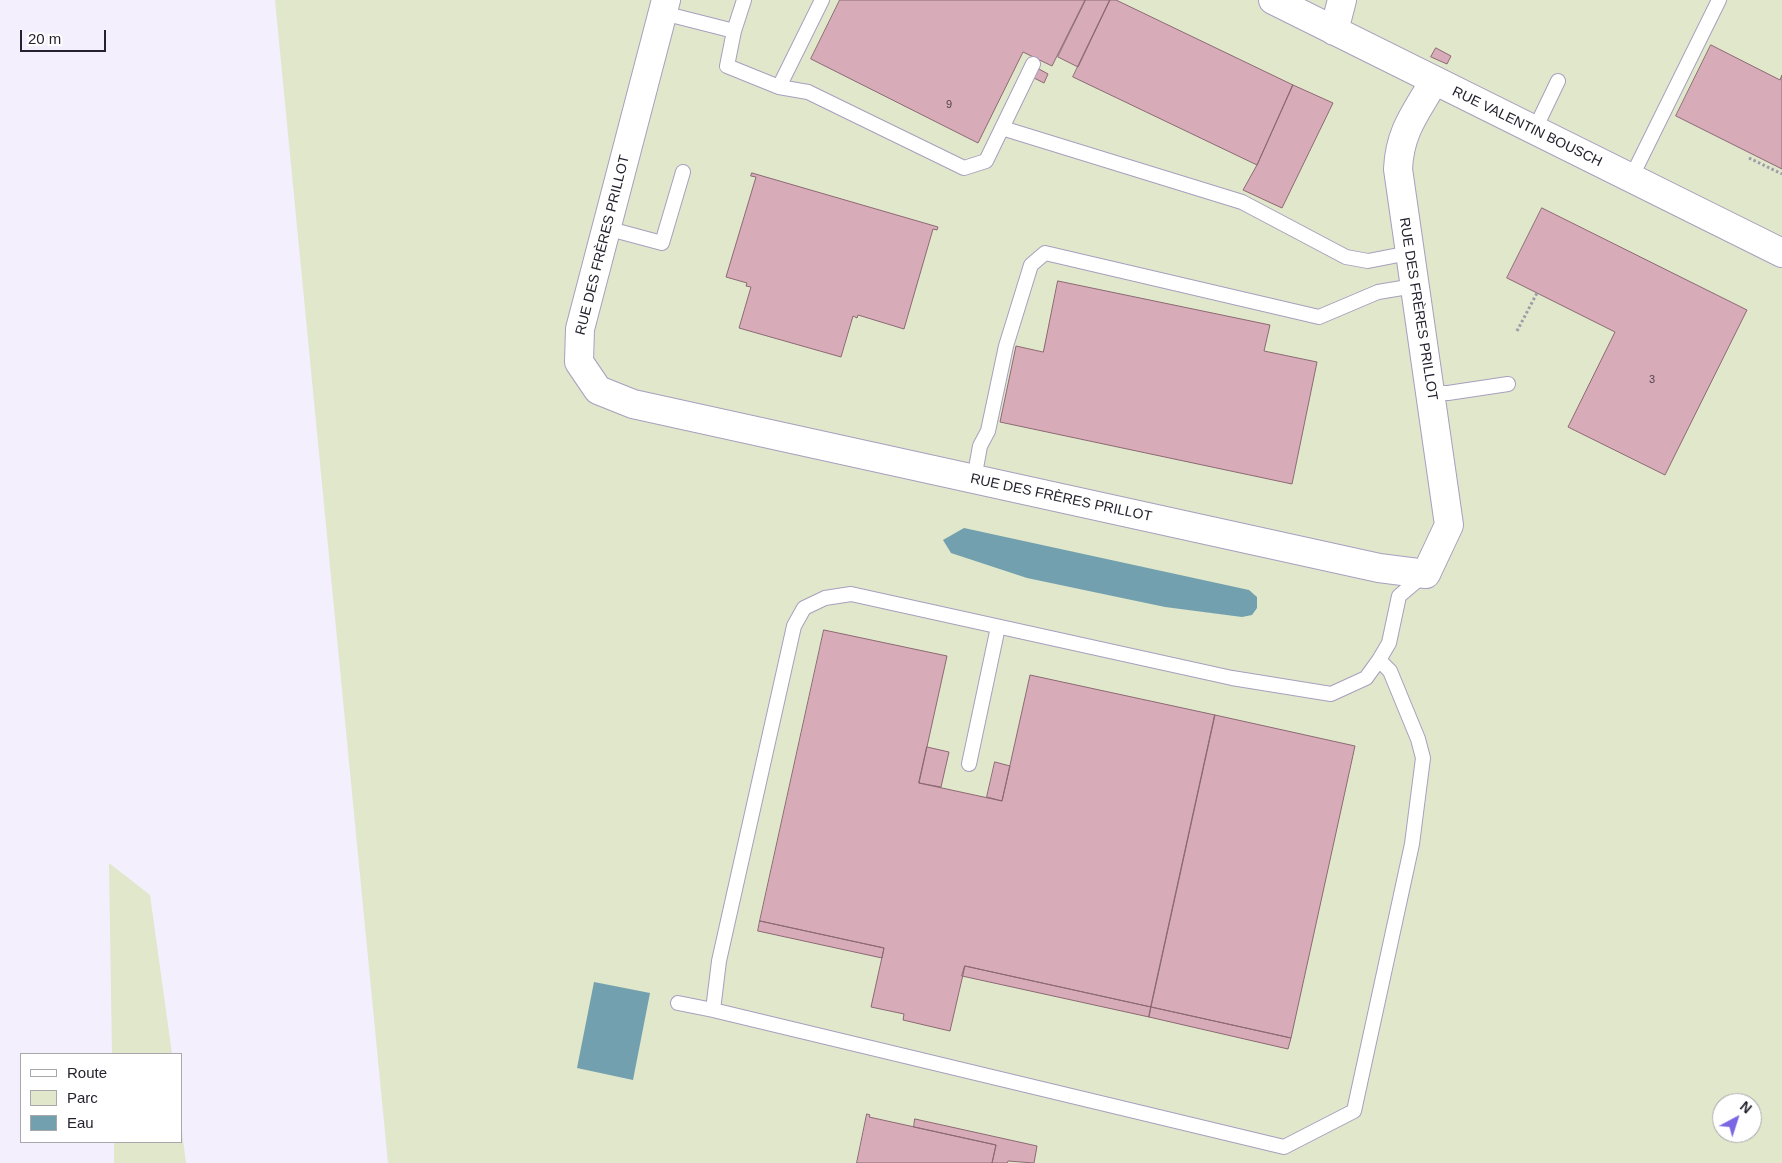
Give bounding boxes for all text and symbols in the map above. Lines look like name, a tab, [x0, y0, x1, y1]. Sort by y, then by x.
scale bar	[22, 20, 109, 52]
text: 20 m	[28, 30, 61, 47]
street label: RUE VALENTIN BOUSCH	[1449, 83, 1605, 171]
house number: 9	[946, 98, 952, 112]
street label: RUE DES FRÈRES PRILLOT	[572, 153, 634, 337]
street label: RUE DES FRÈRES PRILLOT	[1395, 216, 1441, 402]
house number: 3	[1649, 373, 1655, 387]
street label: RUE DES FRÈRES PRILLOT	[969, 471, 1153, 525]
legend	[20, 1053, 182, 1143]
text: Route	[67, 1064, 107, 1081]
text: Parc	[67, 1089, 98, 1106]
north arrow	[1712, 1093, 1762, 1143]
text: N	[1737, 1098, 1755, 1117]
text: Eau	[67, 1114, 94, 1131]

